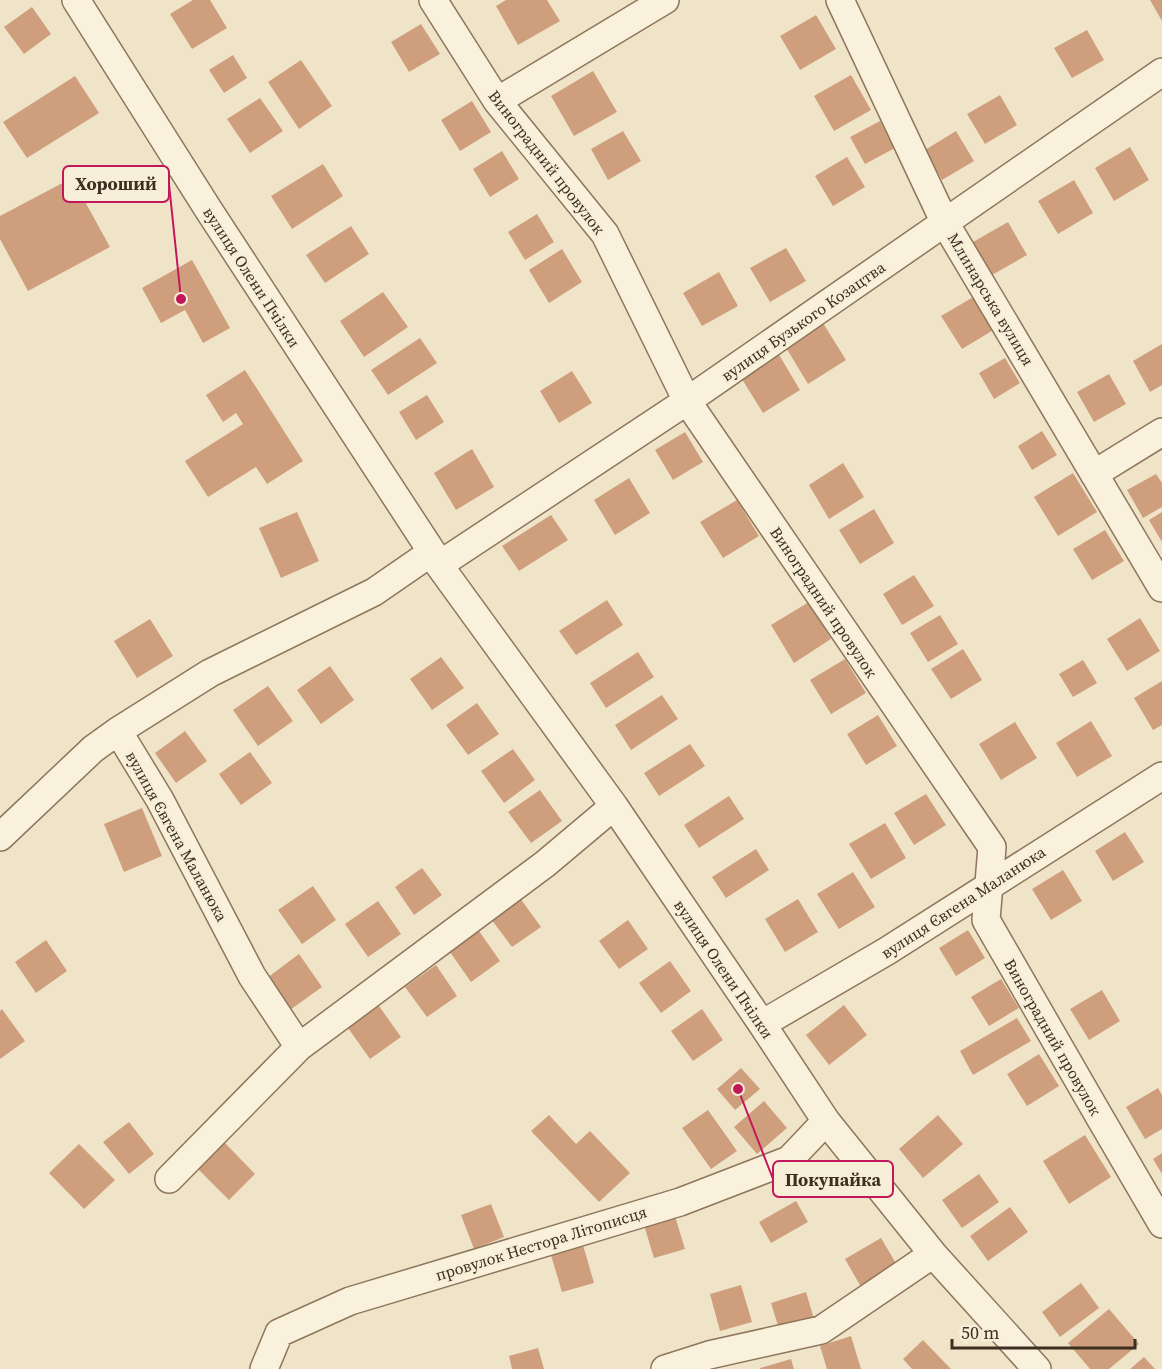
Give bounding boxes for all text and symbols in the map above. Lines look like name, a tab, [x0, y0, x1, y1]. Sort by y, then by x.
street label: Виноградний провулок	[484, 85, 610, 239]
callout: Хороший	[63, 166, 169, 202]
text: Хороший	[75, 171, 157, 196]
street label: вулиця Олени Пчілки	[198, 202, 306, 352]
street label: Млинарська вулиця	[943, 228, 1039, 370]
street label: вулиця Бузького Козацтва	[717, 255, 890, 386]
street label: Виноградний провулок	[765, 522, 883, 682]
street label: вулиця Євгена Маланюка	[121, 747, 234, 926]
street label: вулиця Євгена Маланюка	[876, 840, 1050, 964]
street label: вулиця Олени Пчілки	[669, 895, 779, 1043]
street label: Виноградний провулок	[999, 955, 1107, 1120]
callout: Покупайка	[773, 1161, 893, 1197]
text: Покупайка	[785, 1167, 882, 1192]
street label: провулок Нестора Літописця	[433, 1200, 649, 1286]
scale bar	[952, 1312, 1135, 1350]
text: 50 m	[961, 1320, 999, 1345]

